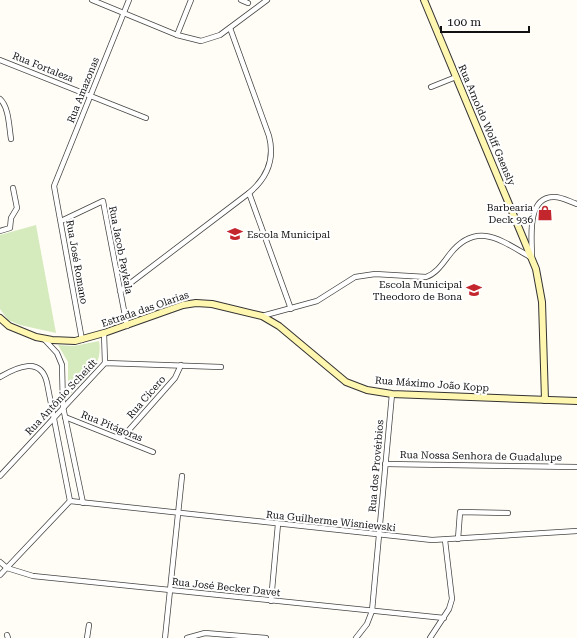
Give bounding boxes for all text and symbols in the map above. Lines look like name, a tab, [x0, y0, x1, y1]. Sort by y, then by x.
scale bar	[441, 8, 529, 34]
text: 100 m	[447, 15, 481, 29]
street label: Rua Fortaleza	[11, 50, 76, 84]
street label: Rua Amazonas	[65, 55, 101, 124]
street label: Rua Arnoldo Wolff Gaensly	[456, 63, 518, 187]
place label: Barbearia Deck 936	[487, 202, 534, 225]
shop icon: Barbearia Deck 936	[536, 204, 554, 222]
street label: Rua Jacob Paykala	[107, 205, 135, 296]
street label: Rua José Romano	[64, 219, 90, 305]
school or university icon: Escola Municipal	[226, 225, 244, 243]
place label: Escola Municipal	[247, 229, 330, 240]
place label: Escola Municipal Theodoro de Bona	[373, 279, 463, 302]
school or university icon: Escola Municipal Theodoro de Bona	[465, 281, 483, 299]
street label: Estrada das Olarias	[100, 289, 190, 329]
street label: Rua Antônio Scheidt	[23, 357, 99, 437]
street label: Rua Cícero	[125, 374, 167, 420]
street label: Rua Máximo João Kopp	[375, 375, 490, 394]
street label: Rua Pitágoras	[80, 409, 145, 443]
street label: Rua dos Provérbios	[366, 419, 386, 513]
street label: Rua Nossa Senhora de Guadalupe	[400, 449, 563, 463]
street label: Rua Guilherme Wisniewski	[266, 509, 396, 533]
street label: Rua José Becker Davet	[171, 576, 281, 598]

